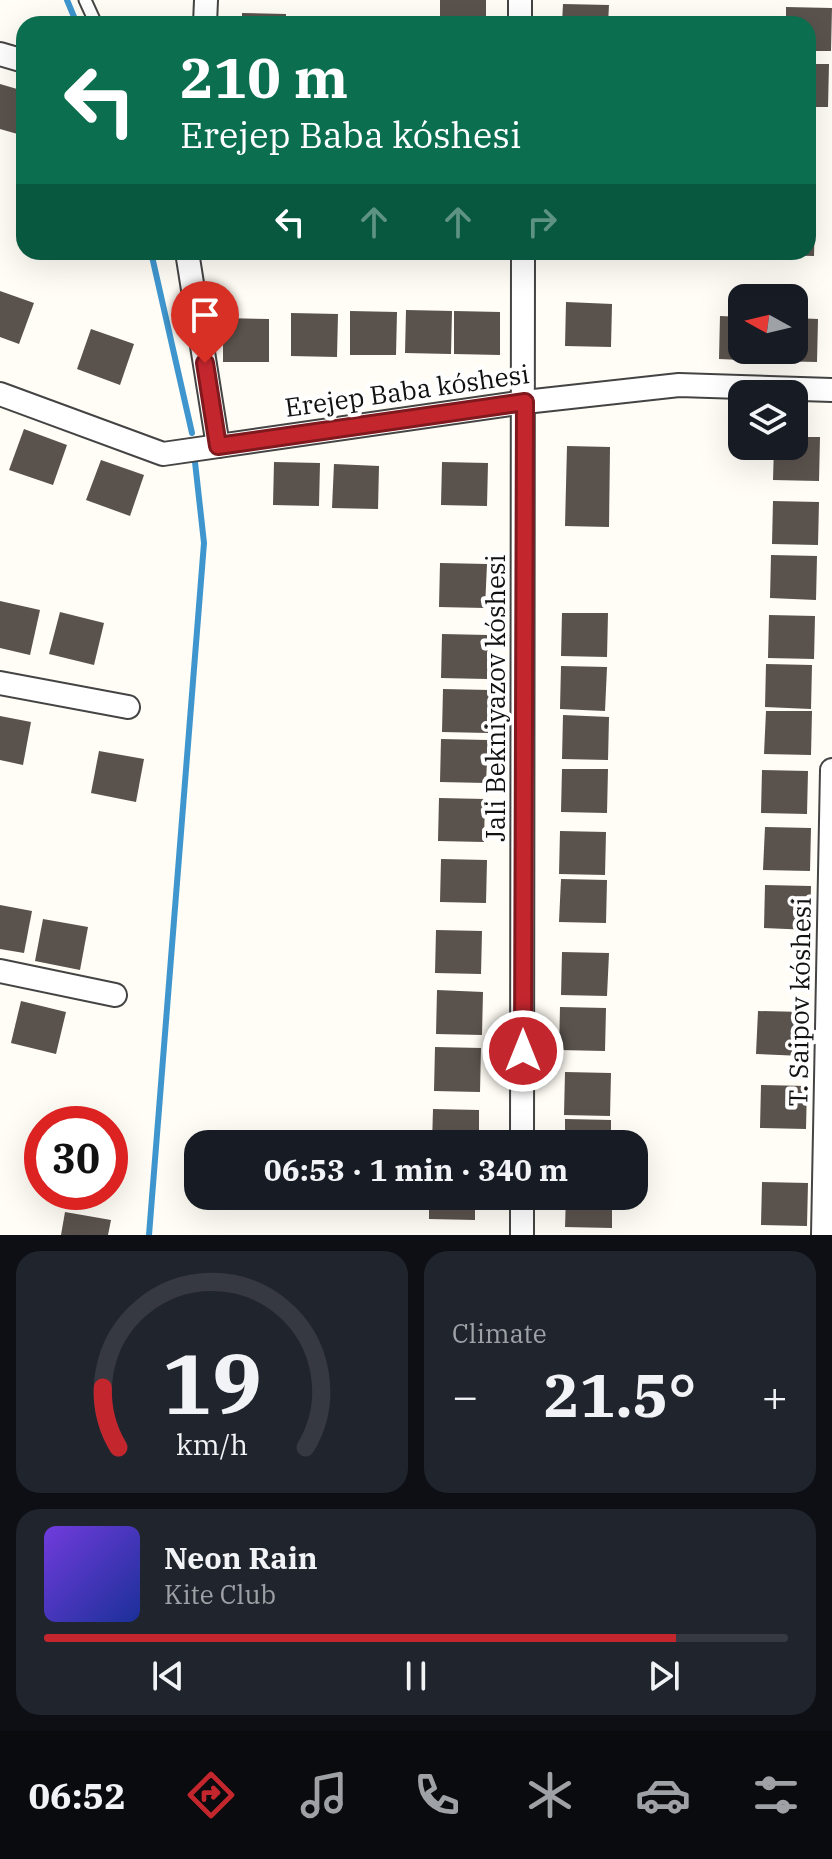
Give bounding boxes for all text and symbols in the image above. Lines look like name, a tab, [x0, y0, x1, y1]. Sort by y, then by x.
text: 210 m	[180, 41, 348, 113]
icon: left	[48, 48, 152, 152]
text: Erejep Baba kóshesi	[180, 111, 521, 158]
icon: left	[268, 200, 312, 244]
icon: ahead	[352, 200, 396, 244]
icon: ahead	[436, 200, 480, 244]
icon: right	[520, 200, 564, 244]
pin	[171, 281, 239, 363]
north arrow	[728, 284, 808, 364]
map controls	[728, 284, 808, 460]
icon: arrive	[183, 293, 227, 337]
street label: Erejep Baba kóshesi	[282, 356, 531, 424]
button: layers	[728, 380, 808, 460]
street label: Jali Bekniyazov kóshesi	[478, 554, 512, 842]
street label: T. Saipov kóshesi	[780, 897, 818, 1107]
position arrow	[481, 1009, 565, 1093]
speed limit sign: 30	[24, 1106, 128, 1210]
text: 06:53 · 1 min · 340 m	[264, 1150, 568, 1189]
text: Climate	[452, 1316, 547, 1350]
text: 19	[162, 1329, 262, 1437]
text: 21.5°	[543, 1355, 697, 1434]
text: −	[452, 1367, 478, 1424]
text: +	[762, 1367, 788, 1424]
text: km/h	[176, 1426, 248, 1463]
text: Neon Rain	[164, 1538, 318, 1577]
text: Kite Club	[164, 1577, 276, 1611]
icon: previous	[146, 1654, 190, 1698]
icon: pause	[394, 1654, 438, 1698]
icon: next	[642, 1654, 686, 1698]
icon: directions	[183, 1767, 239, 1823]
icon: music	[296, 1767, 352, 1823]
icon: phone	[409, 1767, 465, 1823]
icon: climate	[522, 1767, 578, 1823]
icon: car	[635, 1767, 691, 1823]
icon: filters	[748, 1767, 804, 1823]
text: 06:52	[28, 1772, 126, 1819]

